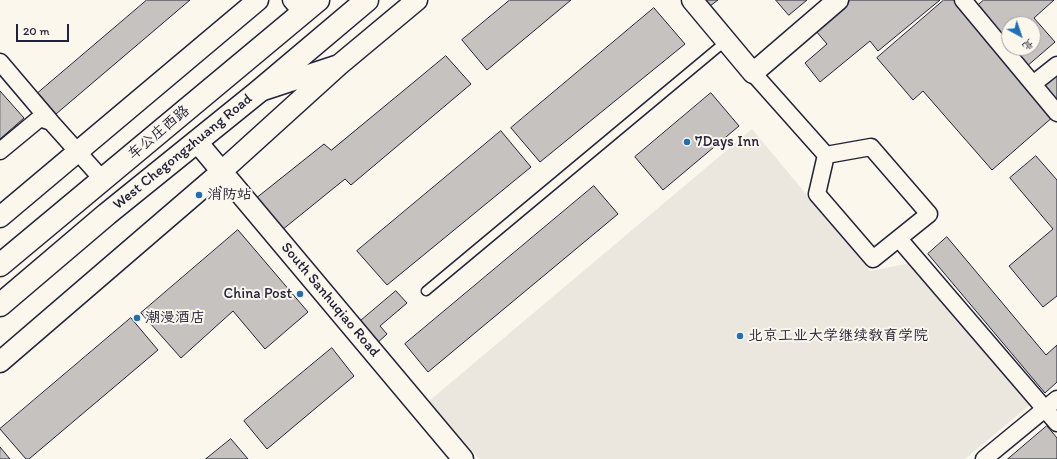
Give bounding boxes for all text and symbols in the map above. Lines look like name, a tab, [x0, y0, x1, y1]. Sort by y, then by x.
scale bar	[18, 16, 71, 42]
north arrow	[1001, 16, 1041, 56]
text: 20 m	[23, 24, 50, 38]
text: 北	[1020, 36, 1037, 53]
street label: West Chegongzhuang Road	[110, 90, 256, 214]
street label: 车公庄西路	[124, 102, 194, 164]
place label: 7Days Inn	[695, 133, 759, 151]
marker: 7Days Inn	[682, 137, 692, 147]
place label: 消防站	[207, 186, 252, 204]
marker: 消防站	[194, 190, 204, 200]
street label: South Sanhuqiao Road	[277, 239, 383, 361]
place label: China Post	[224, 285, 292, 303]
marker: China Post	[295, 289, 305, 299]
place label: 潮漫酒店	[145, 309, 205, 327]
marker: 潮漫酒店	[132, 313, 142, 323]
place label: 北京工业大学继续教育学院	[748, 327, 928, 345]
marker: 北京工业大学继续教育学院	[735, 331, 745, 341]

